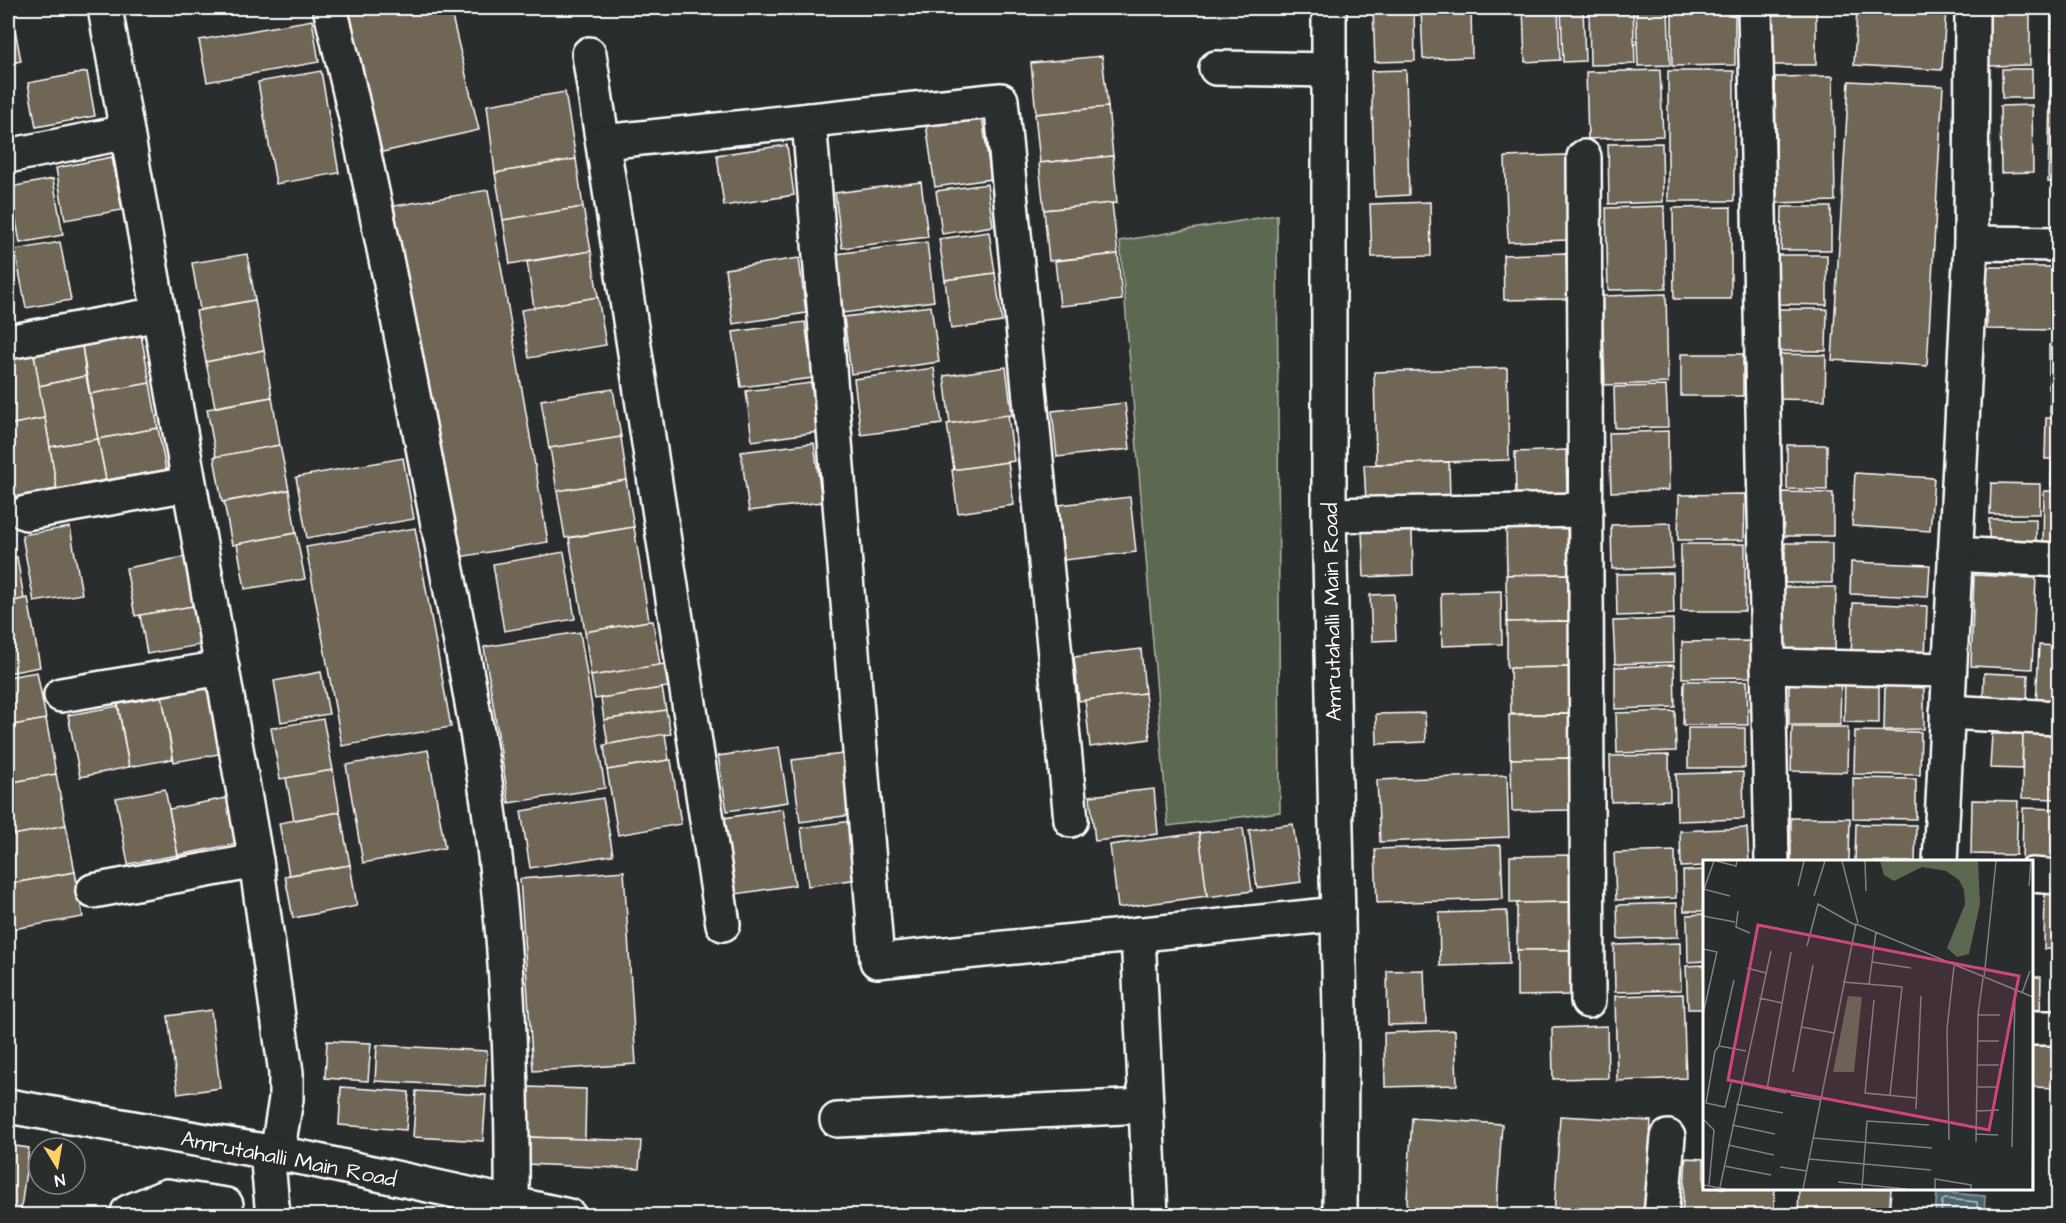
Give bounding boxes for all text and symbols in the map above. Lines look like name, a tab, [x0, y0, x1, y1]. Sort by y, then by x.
street label: Amrutahalli Main Road	[1315, 502, 1350, 722]
inset map	[1703, 860, 2033, 1190]
street label: Amrutahalli Main Road	[178, 1123, 399, 1196]
north arrow	[27, 1136, 87, 1196]
text: N	[53, 1168, 67, 1191]

